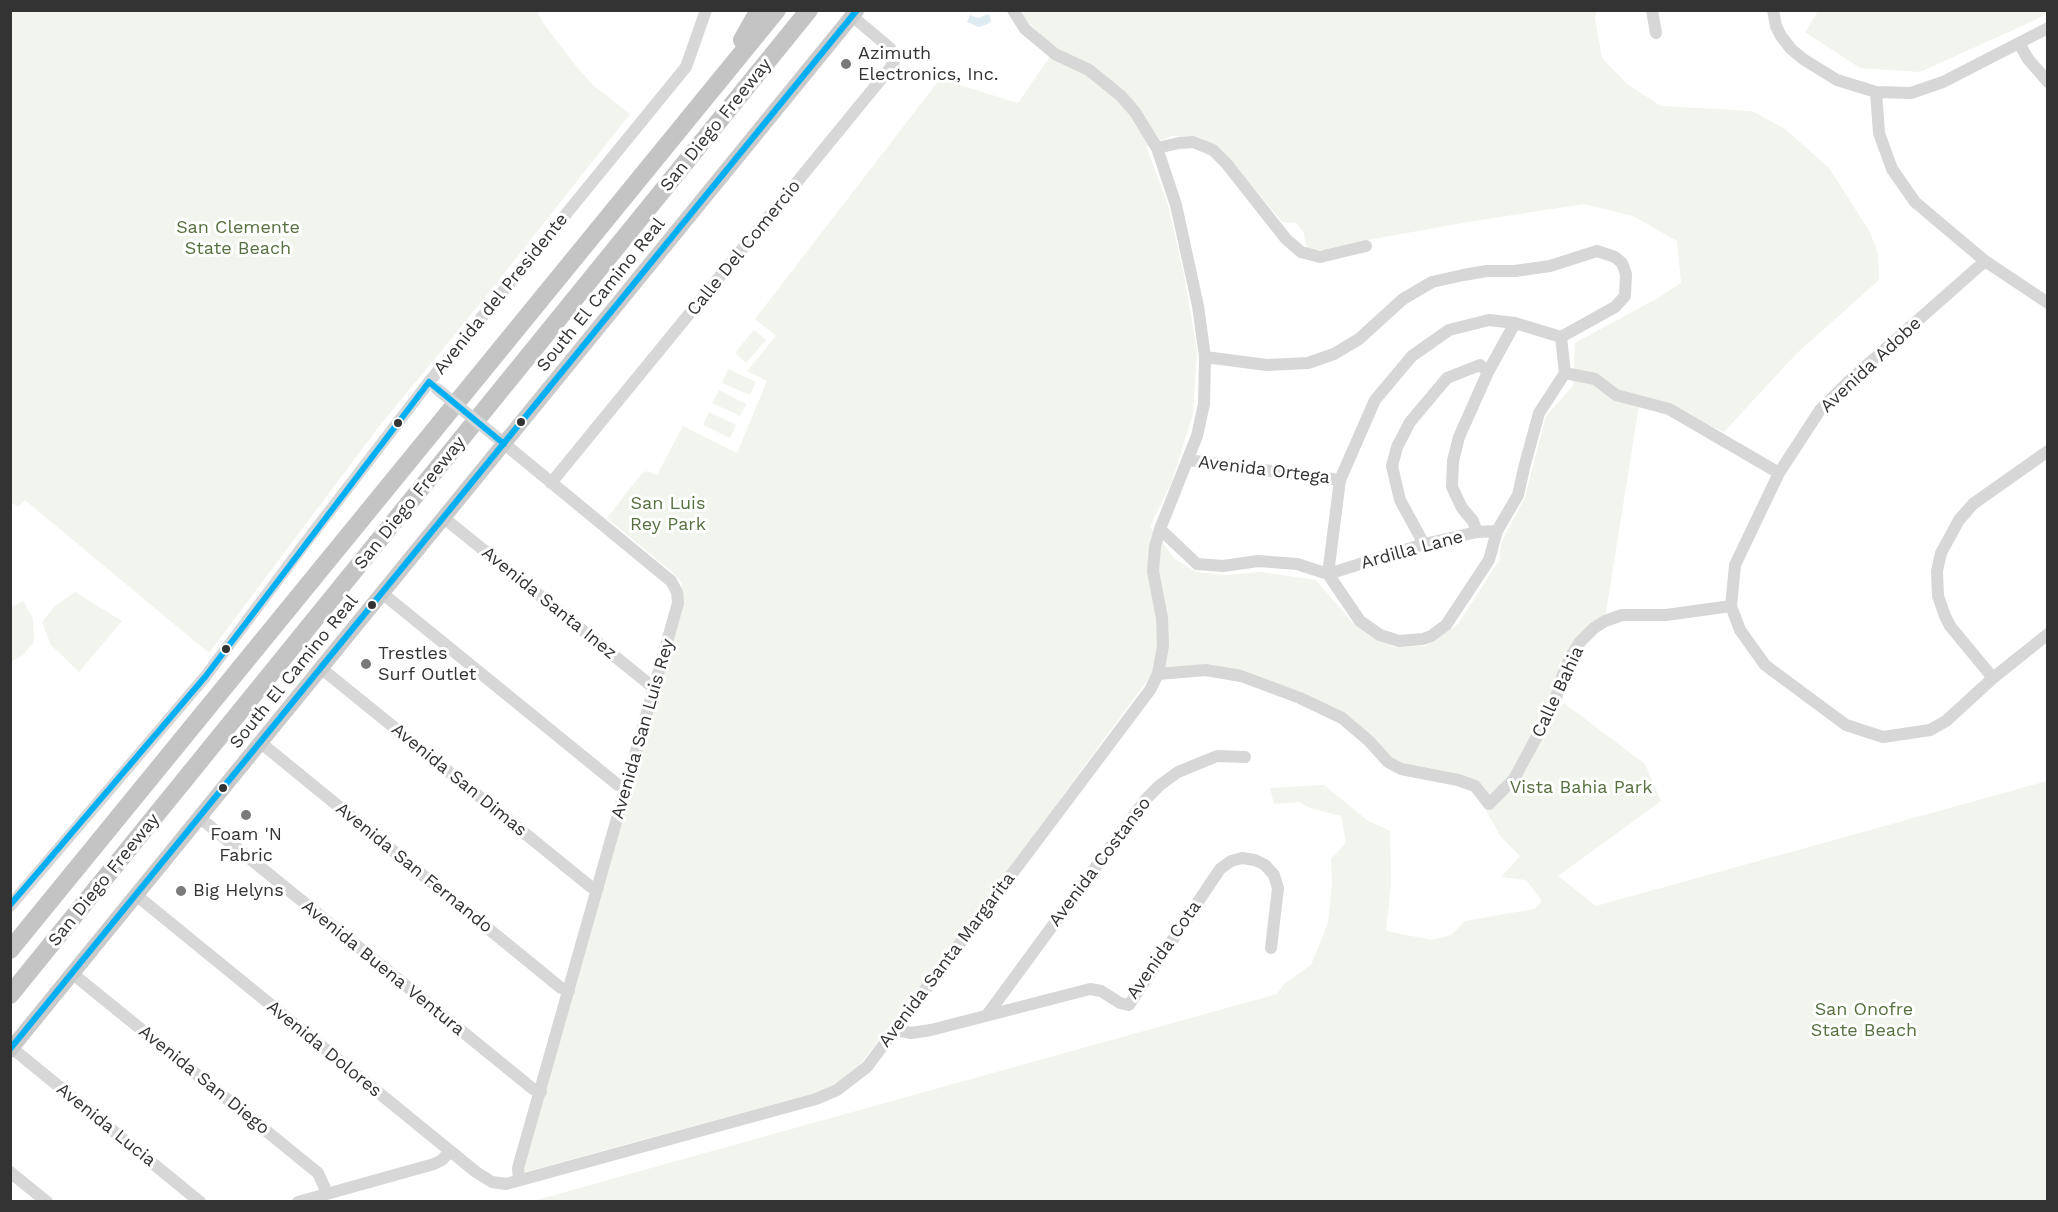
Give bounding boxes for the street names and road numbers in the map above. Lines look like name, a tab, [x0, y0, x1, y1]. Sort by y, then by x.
street label: San Diego Freeway	[656, 54, 776, 196]
street label: Calle Del Comercio	[683, 176, 805, 320]
street label: Avenida del Presidente	[429, 209, 573, 379]
street label: South El Camino Real	[532, 214, 670, 376]
street label: Avenida Adobe	[1816, 313, 1926, 417]
street label: San Diego Freeway	[350, 432, 470, 574]
street label: Avenida Ortega	[1197, 451, 1331, 489]
street label: Ardilla Lane	[1359, 526, 1465, 574]
street label: Avenida Santa Inez	[477, 542, 621, 664]
street label: South El Camino Real	[225, 591, 363, 753]
street label: Avenida San Luis Rey	[607, 636, 679, 822]
street label: Calle Bahia	[1527, 643, 1589, 741]
street label: Avenida San Dimas	[387, 719, 531, 841]
street label: Avenida Costanso	[1044, 793, 1156, 931]
street label: Avenida San Fernando	[331, 798, 497, 938]
street label: San Diego Freeway	[44, 809, 164, 951]
street label: Avenida Santa Margarita	[874, 868, 1020, 1052]
street label: Avenida Buena Ventura	[297, 896, 469, 1040]
street label: Avenida Cota	[1122, 897, 1206, 1003]
street label: Avenida Dolores	[262, 996, 386, 1102]
street label: Avenida San Diego	[134, 1021, 274, 1139]
street label: Avenida Lucia	[52, 1078, 160, 1172]

